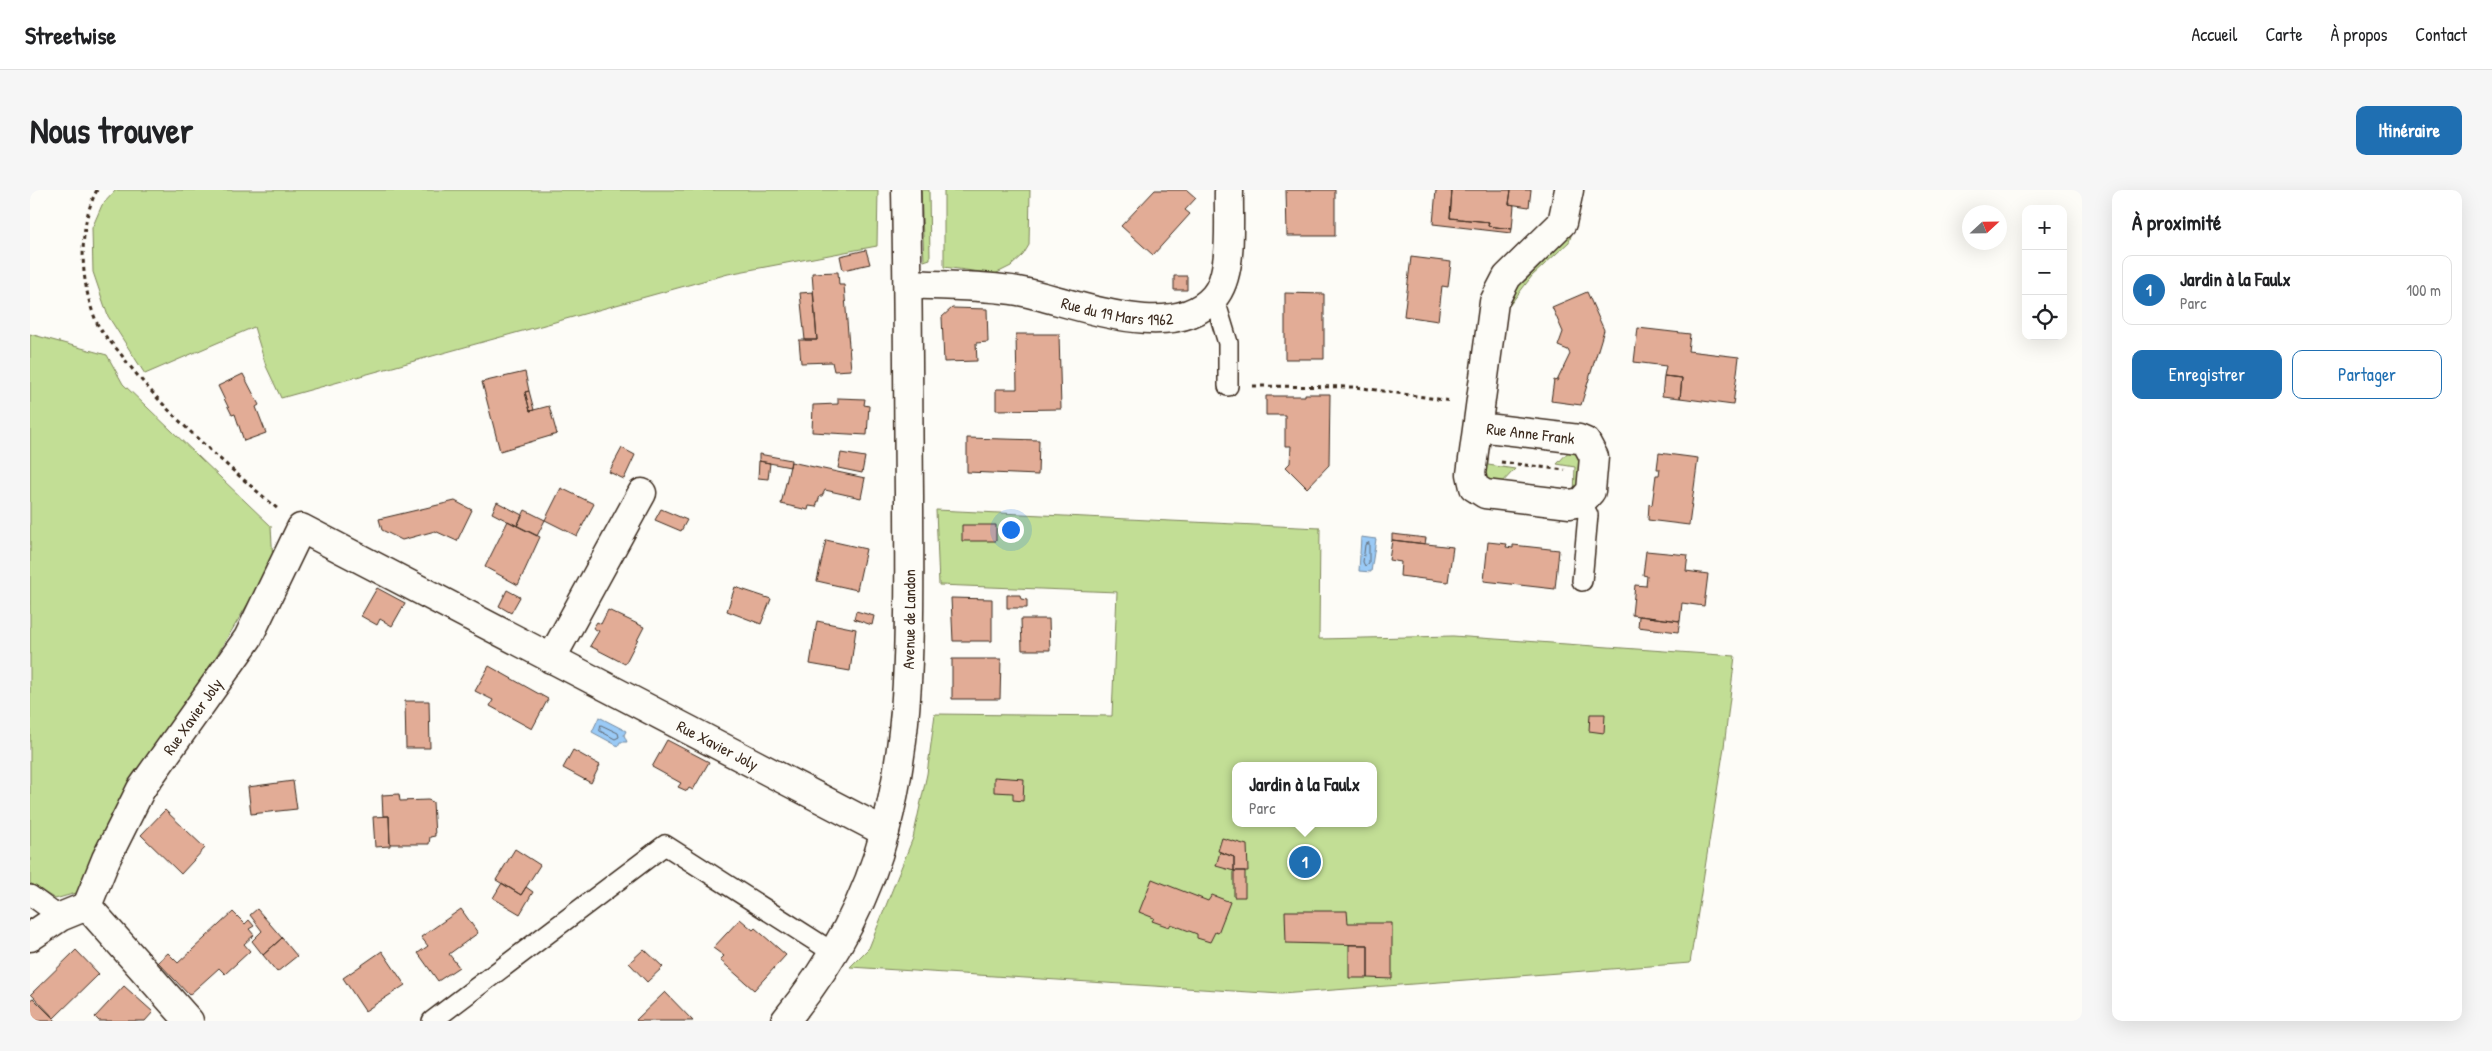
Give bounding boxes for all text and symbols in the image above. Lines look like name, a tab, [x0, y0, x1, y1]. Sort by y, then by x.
text: Streetwise	[25, 19, 116, 51]
text: Accueil	[2191, 22, 2237, 47]
text: Carte	[2265, 22, 2303, 47]
text: À propos	[2331, 22, 2387, 47]
text: Contact	[2415, 22, 2467, 47]
button: Itinéraire	[2356, 106, 2462, 155]
text: Nous trouver	[30, 107, 193, 154]
north arrow	[1962, 205, 2007, 250]
map controls	[2022, 205, 2067, 340]
button: +	[2022, 205, 2067, 250]
text: À proximité	[2132, 208, 2221, 237]
button: −	[2022, 250, 2067, 295]
text: Jardin à la Faulx	[2180, 266, 2291, 292]
text: 1	[2146, 279, 2152, 301]
text: 100 m	[2406, 279, 2441, 301]
street label: Rue du 19 Mars 1962	[1059, 291, 1175, 330]
text: Parc	[2180, 292, 2206, 314]
button: locate	[2022, 295, 2067, 340]
button: Enregistrer	[2132, 350, 2282, 399]
button: Partager	[2292, 350, 2442, 399]
street label: Rue Anne Frank	[1485, 417, 1576, 449]
your location	[998, 517, 1024, 543]
street label: Avenue de Landon	[897, 569, 920, 670]
street label: Rue Xavier Joly	[158, 673, 227, 759]
street label: Rue Xavier Joly	[673, 715, 763, 775]
popup	[1232, 762, 1377, 827]
text: Jardin à la Faulx	[1249, 771, 1360, 797]
text: Parc	[1249, 797, 1275, 819]
pin: 1	[1289, 843, 1321, 881]

